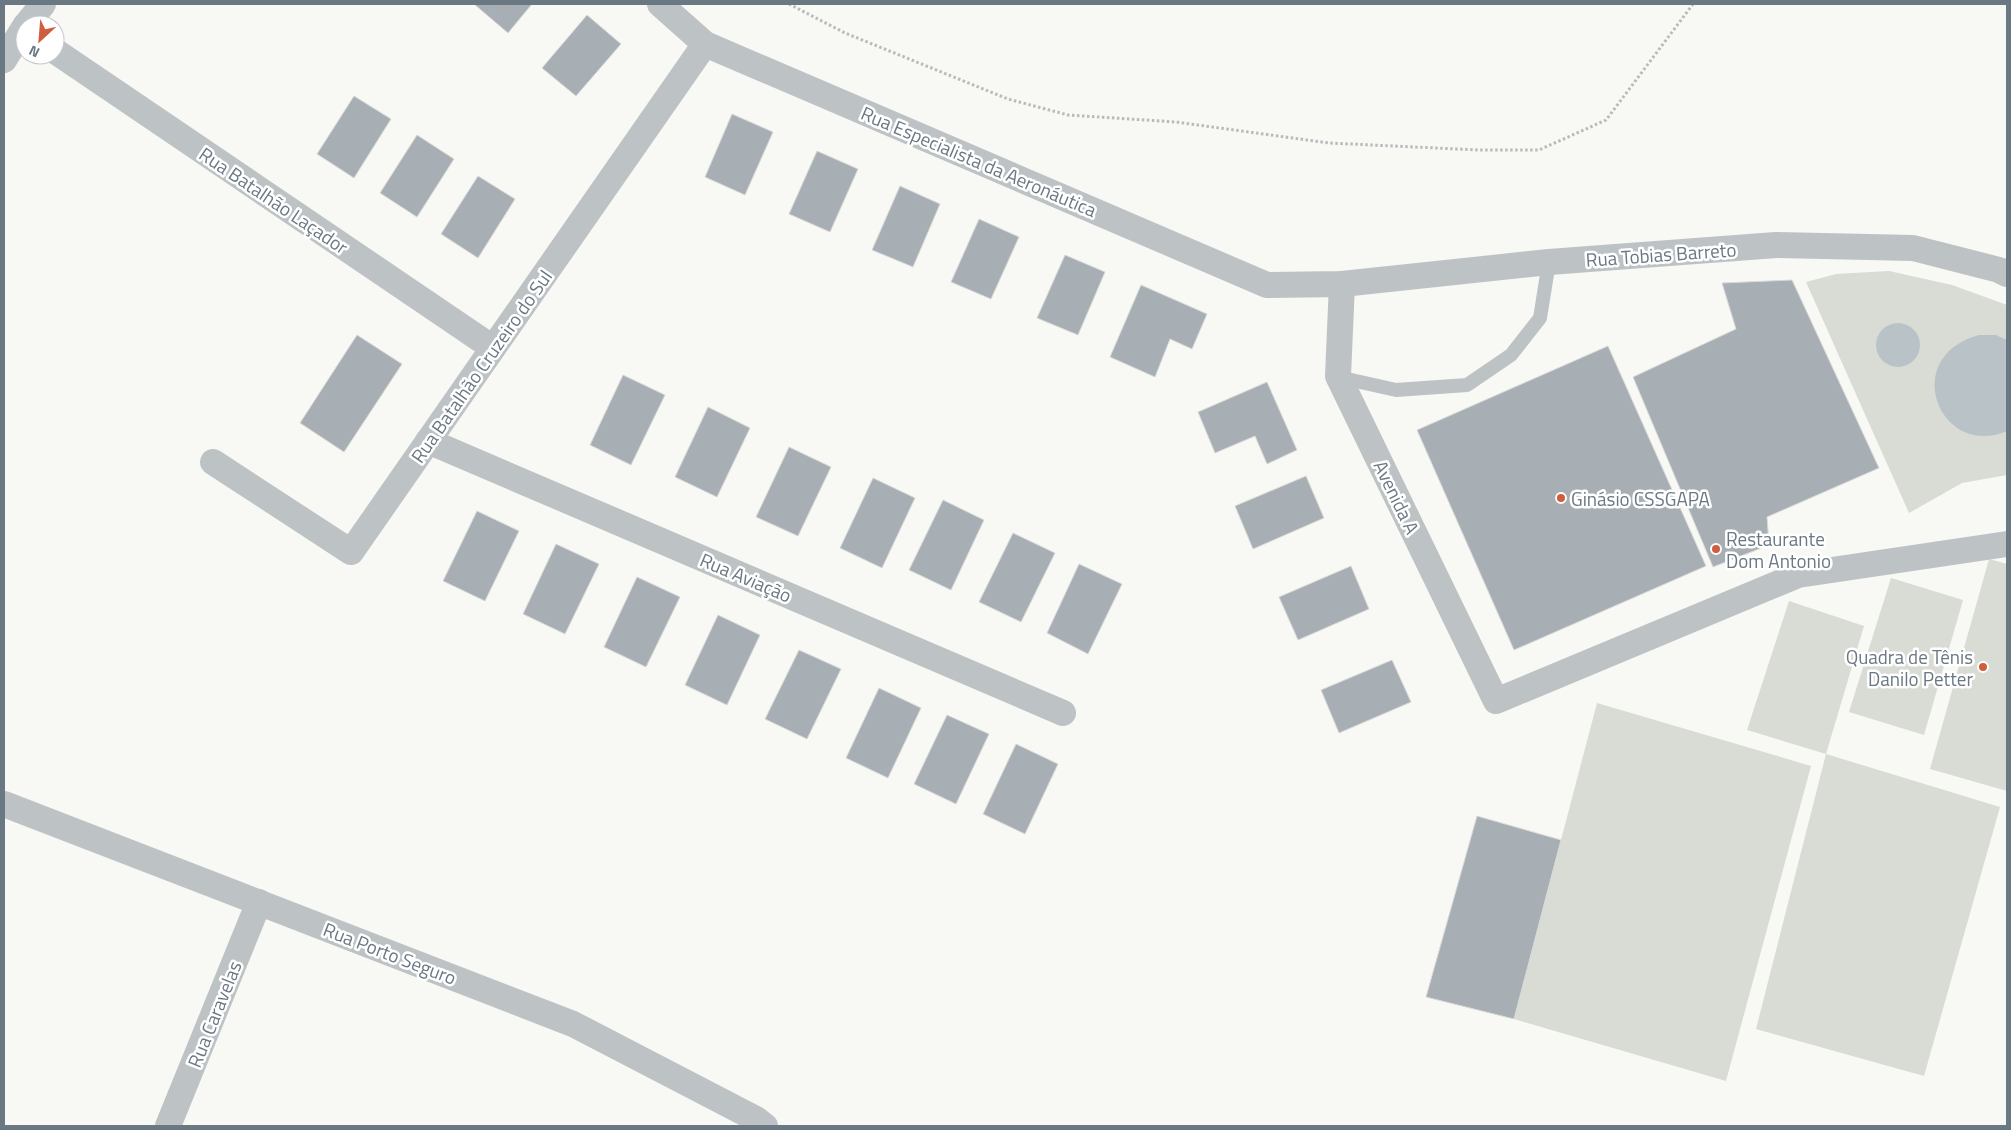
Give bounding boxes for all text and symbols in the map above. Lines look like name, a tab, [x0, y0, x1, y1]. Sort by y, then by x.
north arrow	[15, 15, 65, 65]
text: N	[25, 41, 43, 64]
street label: Rua Especialista da Aeronáutica	[857, 98, 1102, 224]
street label: Rua Batalhão Laçador	[194, 139, 355, 261]
street label: Rua Tobias Barreto	[1585, 234, 1737, 274]
street label: Rua Batalhão Cruzeiro do Sul	[403, 263, 559, 469]
street label: Avenida A	[1367, 455, 1427, 539]
place label: Ginásio CSSGAPA	[1571, 484, 1710, 513]
marker: Ginásio CSSGAPA	[1555, 492, 1567, 504]
place label: Restaurante Dom Antonio	[1726, 524, 1831, 575]
marker: Restaurante Dom Antonio	[1710, 543, 1722, 555]
street label: Rua Aviação	[696, 545, 796, 609]
place label: Quadra de Tênis Danilo Petter	[1846, 642, 1973, 693]
marker: Quadra de Tênis Danilo Petter	[1977, 661, 1989, 673]
street label: Rua Porto Seguro	[319, 914, 461, 992]
street label: Rua Caravelas	[179, 956, 249, 1072]

